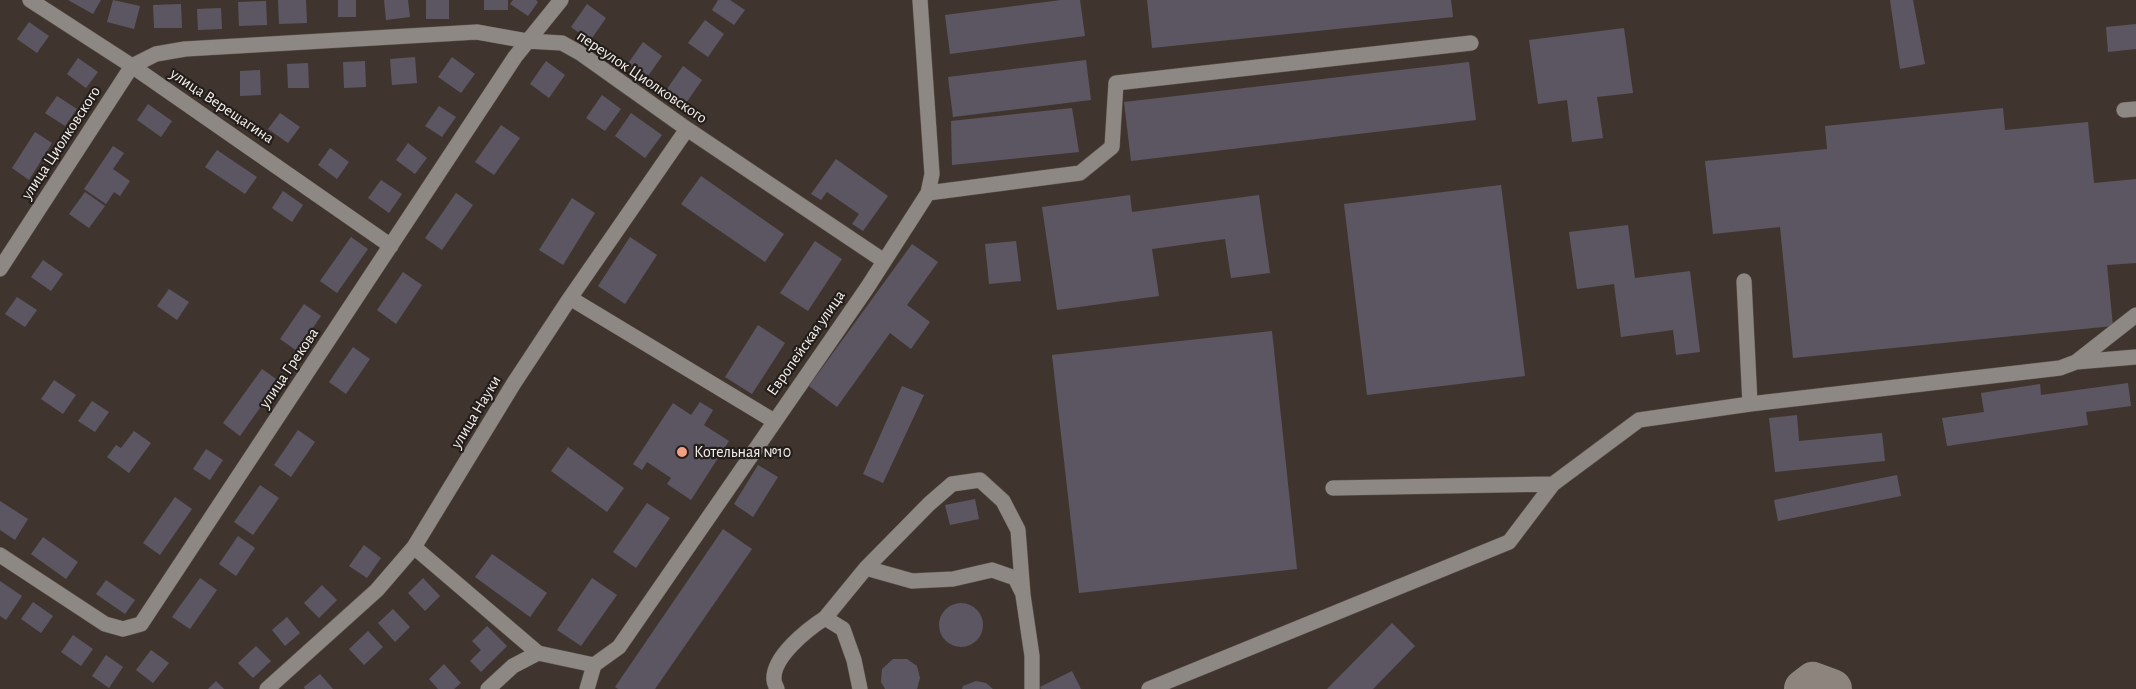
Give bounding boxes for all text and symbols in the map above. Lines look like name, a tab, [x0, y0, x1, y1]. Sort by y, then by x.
street label: переулок Циолковского	[573, 26, 711, 128]
street label: улица Верещагина	[166, 64, 278, 148]
street label: улица Циолковского	[17, 83, 105, 203]
street label: Европейская улица	[763, 287, 849, 399]
street label: улица Грекова	[255, 324, 323, 412]
street label: улица Науки	[447, 372, 505, 452]
place label: Котельная №10	[694, 442, 791, 462]
marker: Котельная №10	[675, 445, 689, 459]

